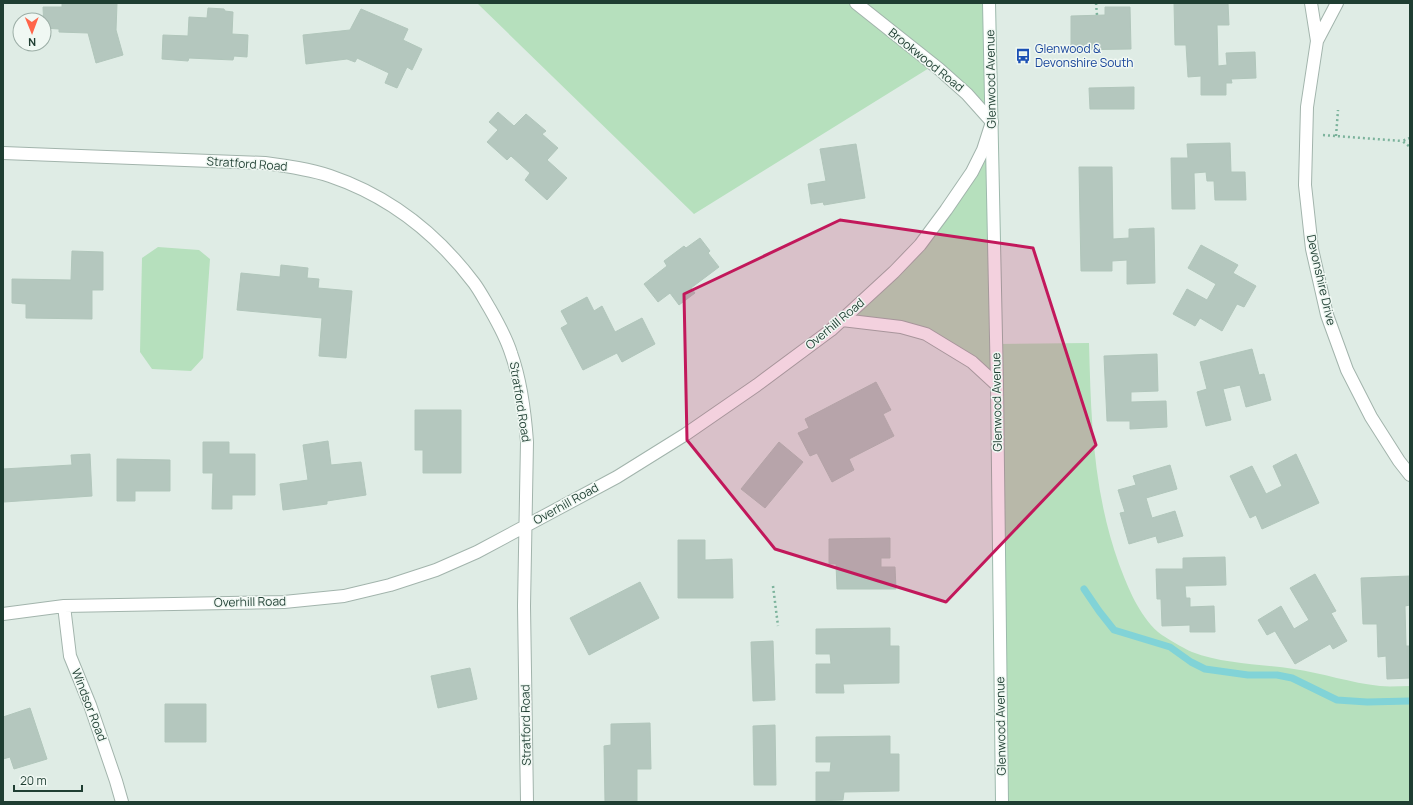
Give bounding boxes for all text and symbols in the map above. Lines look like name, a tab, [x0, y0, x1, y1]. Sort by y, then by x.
north arrow	[12, 12, 52, 52]
street label: Brookwood Road	[885, 24, 968, 95]
street label: Glenwood Avenue	[981, 29, 1000, 129]
text: N	[28, 35, 36, 50]
place label: Glenwood & Devonshire South	[1035, 40, 1133, 71]
bus stop icon: Glenwood & Devonshire South	[1014, 47, 1032, 65]
street label: Stratford Road	[206, 152, 288, 175]
street label: Devonshire Drive	[1303, 233, 1340, 327]
street label: Overhill Road	[802, 294, 868, 353]
street label: Glenwood Avenue	[987, 352, 1006, 452]
street label: Stratford Road	[506, 361, 535, 443]
street label: Overhill Road	[530, 479, 601, 529]
street label: Overhill Road	[214, 592, 286, 611]
street label: Windsor Road	[68, 666, 111, 744]
street label: Glenwood Avenue	[991, 676, 1010, 776]
street label: Stratford Road	[516, 684, 535, 766]
scale bar	[14, 767, 82, 793]
text: 20 m	[20, 772, 47, 789]

